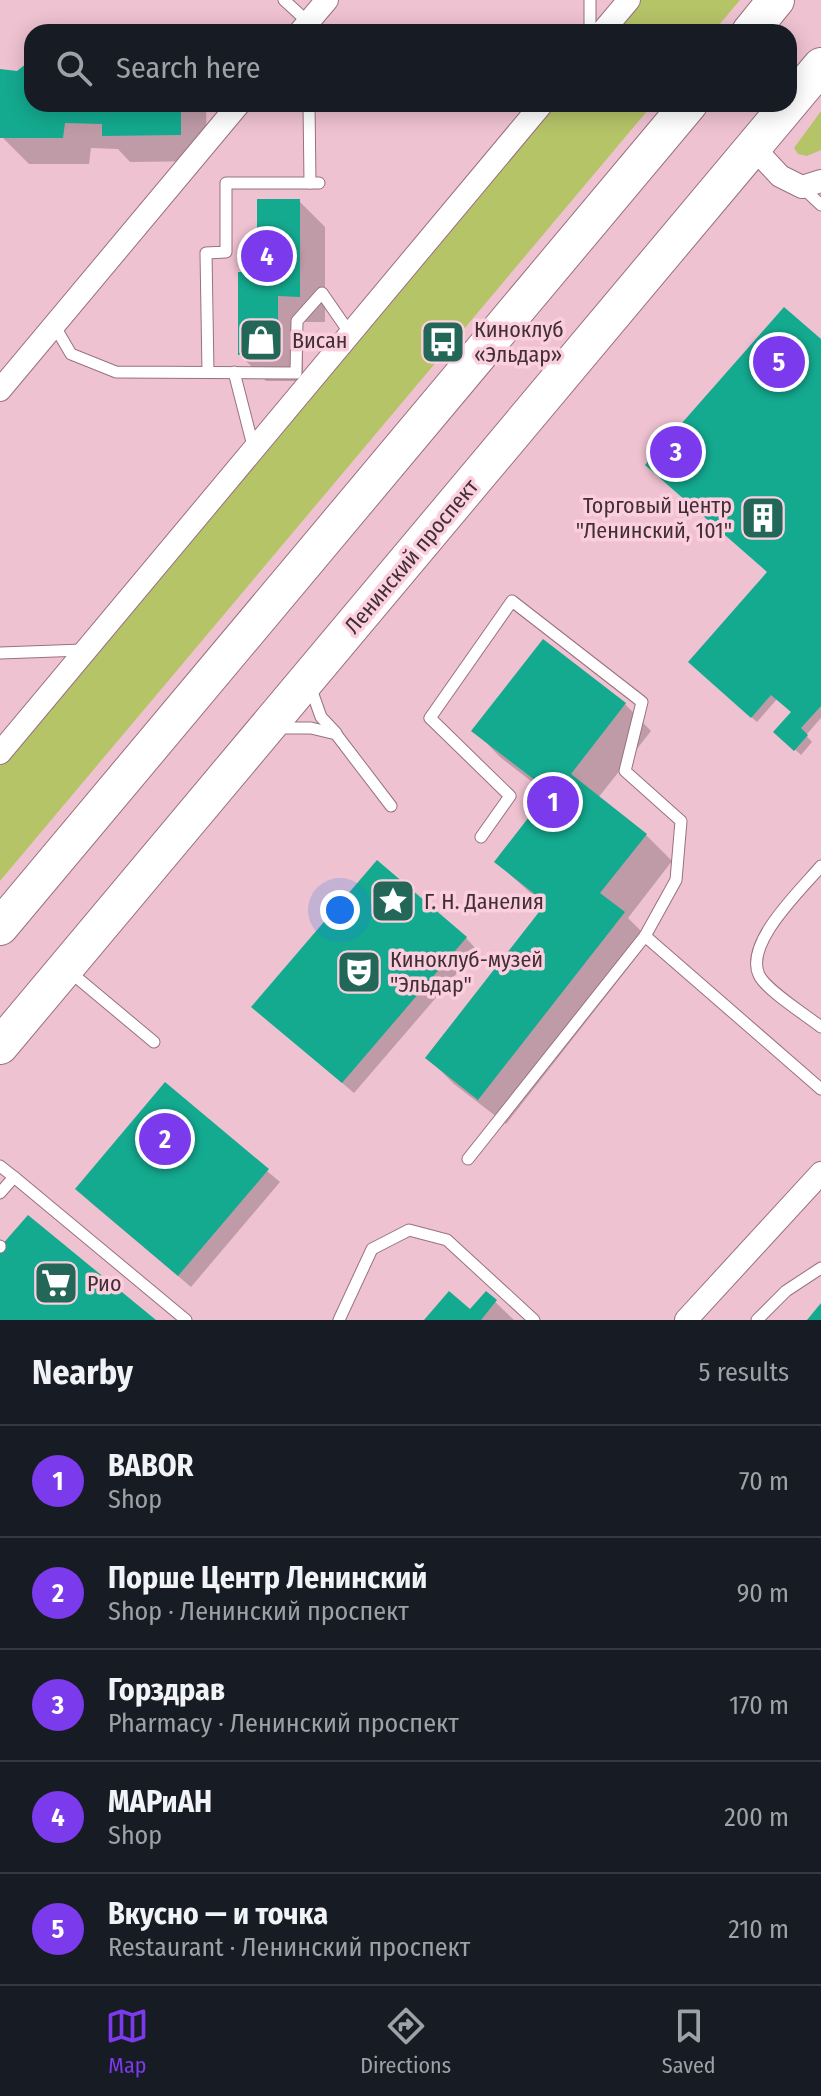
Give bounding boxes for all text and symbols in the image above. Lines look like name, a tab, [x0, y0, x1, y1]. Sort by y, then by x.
search box	[24, 24, 797, 112]
icon: search	[52, 46, 96, 90]
text: Search here	[116, 50, 261, 86]
pin: 4	[241, 226, 293, 286]
shop icon: Висан	[237, 316, 285, 364]
place label: Киноклуб «Эльдар»	[474, 316, 564, 368]
bus stop icon: Киноклуб «Эльдар»	[419, 318, 467, 366]
place label: Висан	[292, 327, 348, 354]
pin: 5	[753, 332, 805, 392]
pin: 3	[650, 422, 702, 482]
street label: Ленинский проспект	[339, 473, 484, 639]
place label: Торговый центр "Ленинский, 101"	[576, 492, 732, 544]
building icon: Торговый центр "Ленинский, 101"	[739, 494, 787, 542]
pin: 1	[527, 772, 579, 832]
place icon: Г. Н. Данелия	[369, 877, 417, 925]
place label: Г. Н. Данелия	[424, 888, 544, 915]
your location	[320, 890, 360, 930]
place label: Киноклуб-музей "Эльдар"	[390, 946, 543, 998]
theatre icon: Киноклуб-музей "Эльдар"	[335, 948, 383, 996]
pin: 2	[139, 1109, 191, 1169]
supermarket icon: Рио	[32, 1259, 80, 1307]
place label: Рио	[87, 1270, 121, 1297]
text: Nearby	[32, 1352, 133, 1393]
text: 5 results	[699, 1357, 789, 1388]
text: BABOR	[108, 1448, 193, 1484]
text: 1	[53, 1466, 64, 1497]
text: 70 m	[739, 1466, 789, 1497]
text: Shop	[108, 1484, 162, 1515]
text: Порше Центр Ленинский	[108, 1560, 427, 1596]
text: 2	[52, 1578, 64, 1609]
text: 90 m	[737, 1578, 789, 1609]
text: Shop · Ленинский проспект	[108, 1596, 409, 1627]
text: Горздрав	[108, 1672, 225, 1708]
text: 3	[52, 1690, 64, 1721]
text: 170 m	[729, 1690, 789, 1721]
text: Pharmacy · Ленинский проспект	[108, 1708, 459, 1739]
text: МАРиАН	[108, 1784, 212, 1820]
text: 4	[51, 1802, 65, 1833]
text: 200 m	[724, 1802, 789, 1833]
text: Shop	[108, 1820, 162, 1851]
text: Вкусно — и точка	[108, 1896, 328, 1932]
text: 5	[52, 1914, 64, 1945]
text: 210 m	[728, 1914, 789, 1945]
text: Restaurant · Ленинский проспект	[108, 1932, 470, 1963]
tab: Map	[105, 2004, 149, 2079]
tab: Directions	[360, 2004, 451, 2079]
tab: Saved	[662, 2004, 716, 2079]

